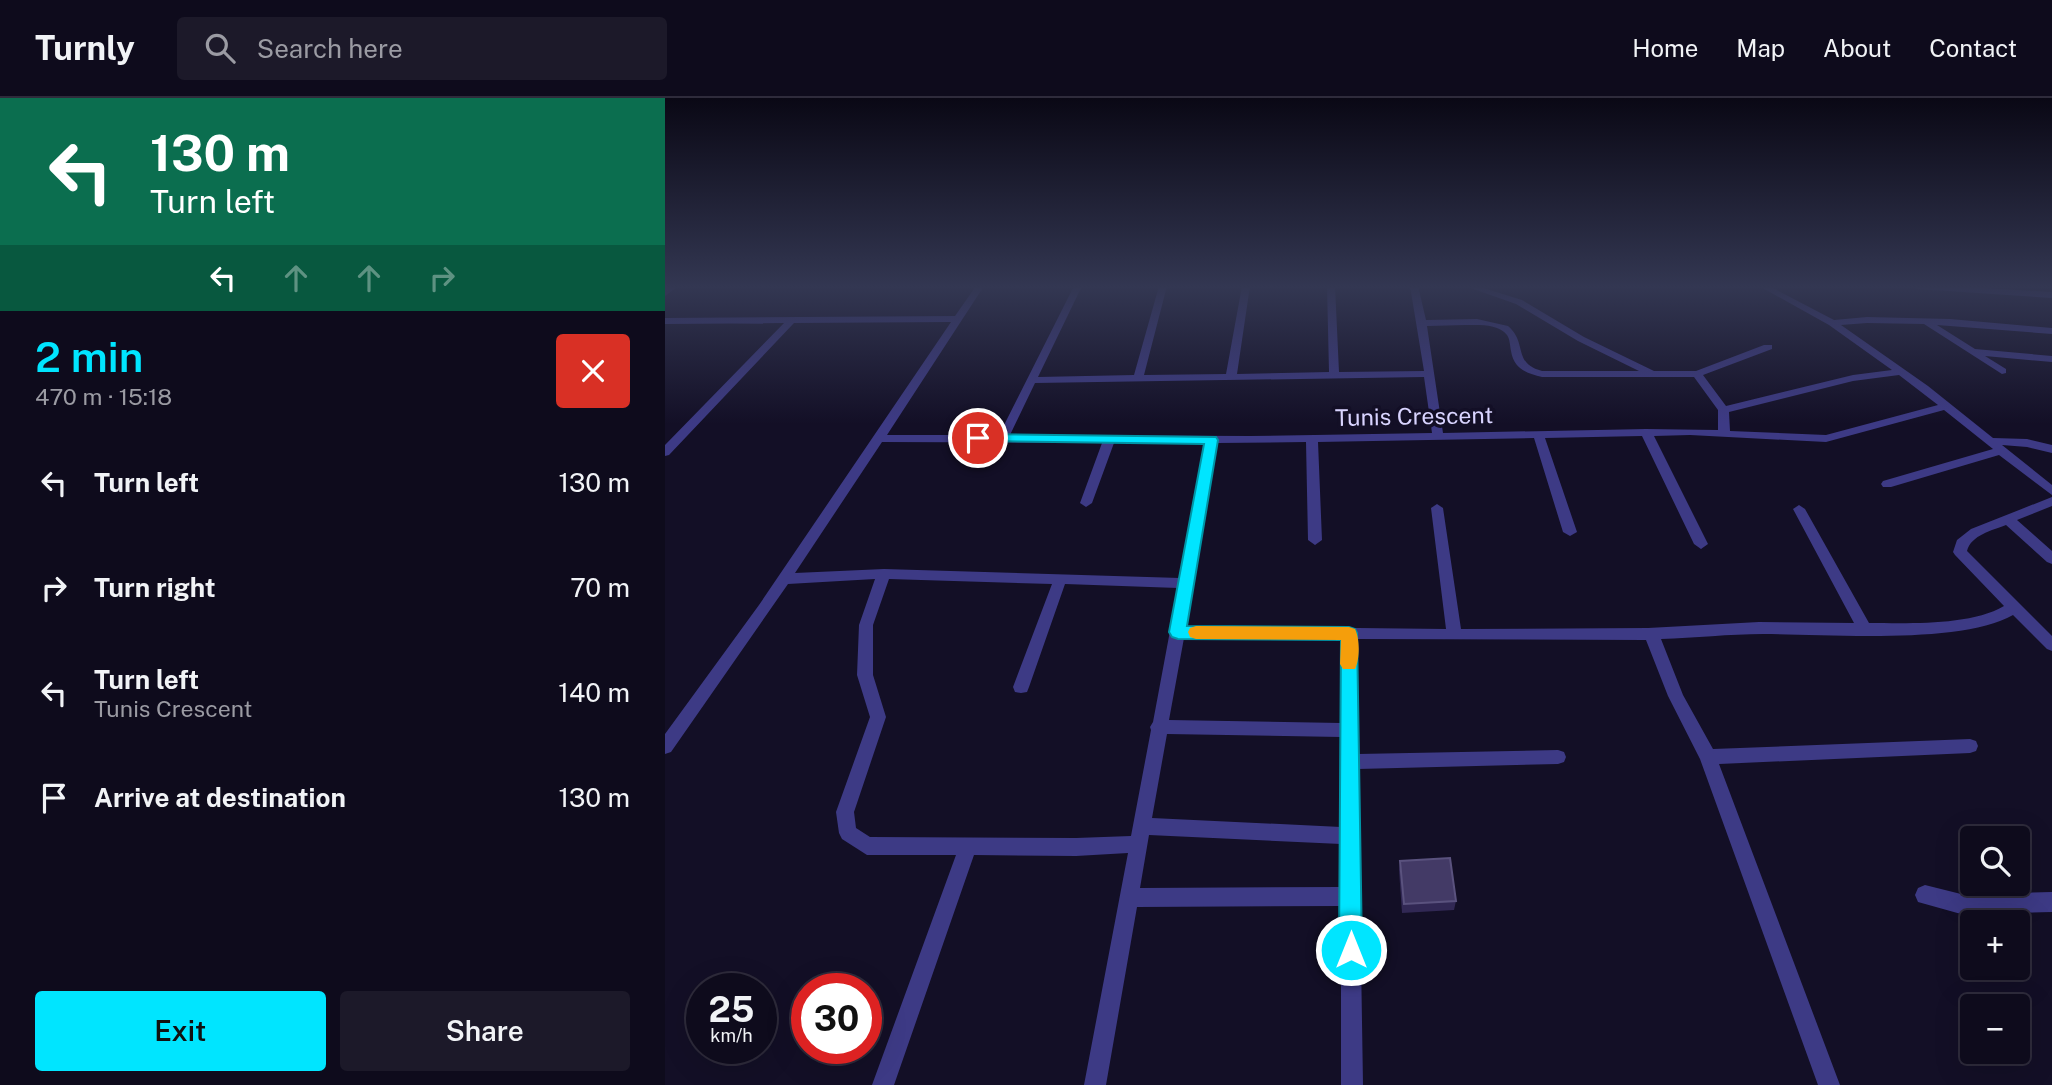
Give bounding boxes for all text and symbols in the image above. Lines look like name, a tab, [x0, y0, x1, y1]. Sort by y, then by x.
search box	[177, 17, 667, 80]
text: Turnly	[35, 29, 135, 67]
icon: search	[201, 29, 239, 67]
text: Search here	[257, 33, 403, 64]
text: Home	[1632, 34, 1698, 62]
text: Map	[1736, 34, 1785, 62]
text: About	[1823, 34, 1891, 62]
text: Contact	[1929, 34, 2017, 62]
text: 130 m	[150, 124, 290, 182]
icon: left	[35, 126, 126, 217]
text: Turn left	[150, 183, 275, 220]
icon: left	[204, 259, 242, 297]
icon: ahead	[277, 259, 315, 297]
icon: ahead	[350, 259, 388, 297]
icon: right	[423, 259, 461, 297]
text: 2 min	[35, 332, 143, 381]
button: close	[556, 334, 630, 408]
text: 470 m · 15:18	[35, 383, 172, 410]
street label: Tunis Crescent	[1335, 401, 1493, 431]
pin	[948, 408, 1008, 468]
icon: arrive	[959, 419, 997, 457]
icon: left	[35, 464, 73, 502]
text: Turn left	[94, 467, 199, 498]
text: 130 m	[558, 467, 630, 498]
icon: right	[35, 569, 73, 607]
text: Turn right	[94, 572, 216, 603]
text: 70 m	[570, 572, 630, 603]
text: Turn left	[94, 664, 199, 695]
icon: left	[35, 674, 73, 712]
text: 140 m	[558, 677, 630, 708]
text: Tunis Crescent	[94, 695, 252, 722]
icon: arrive	[35, 779, 73, 817]
text: Arrive at destination	[94, 782, 346, 813]
text: 130 m	[558, 782, 630, 813]
map controls	[1960, 826, 2030, 1064]
button: search	[1960, 826, 2030, 896]
button: +	[1960, 910, 2030, 980]
position arrow	[1314, 913, 1388, 987]
speed limit sign: 30	[791, 973, 882, 1064]
text: 25	[709, 989, 754, 1030]
button: Exit	[35, 991, 326, 1071]
button: Share	[340, 991, 630, 1071]
button: −	[1960, 994, 2030, 1064]
text: km/h	[710, 1025, 753, 1046]

